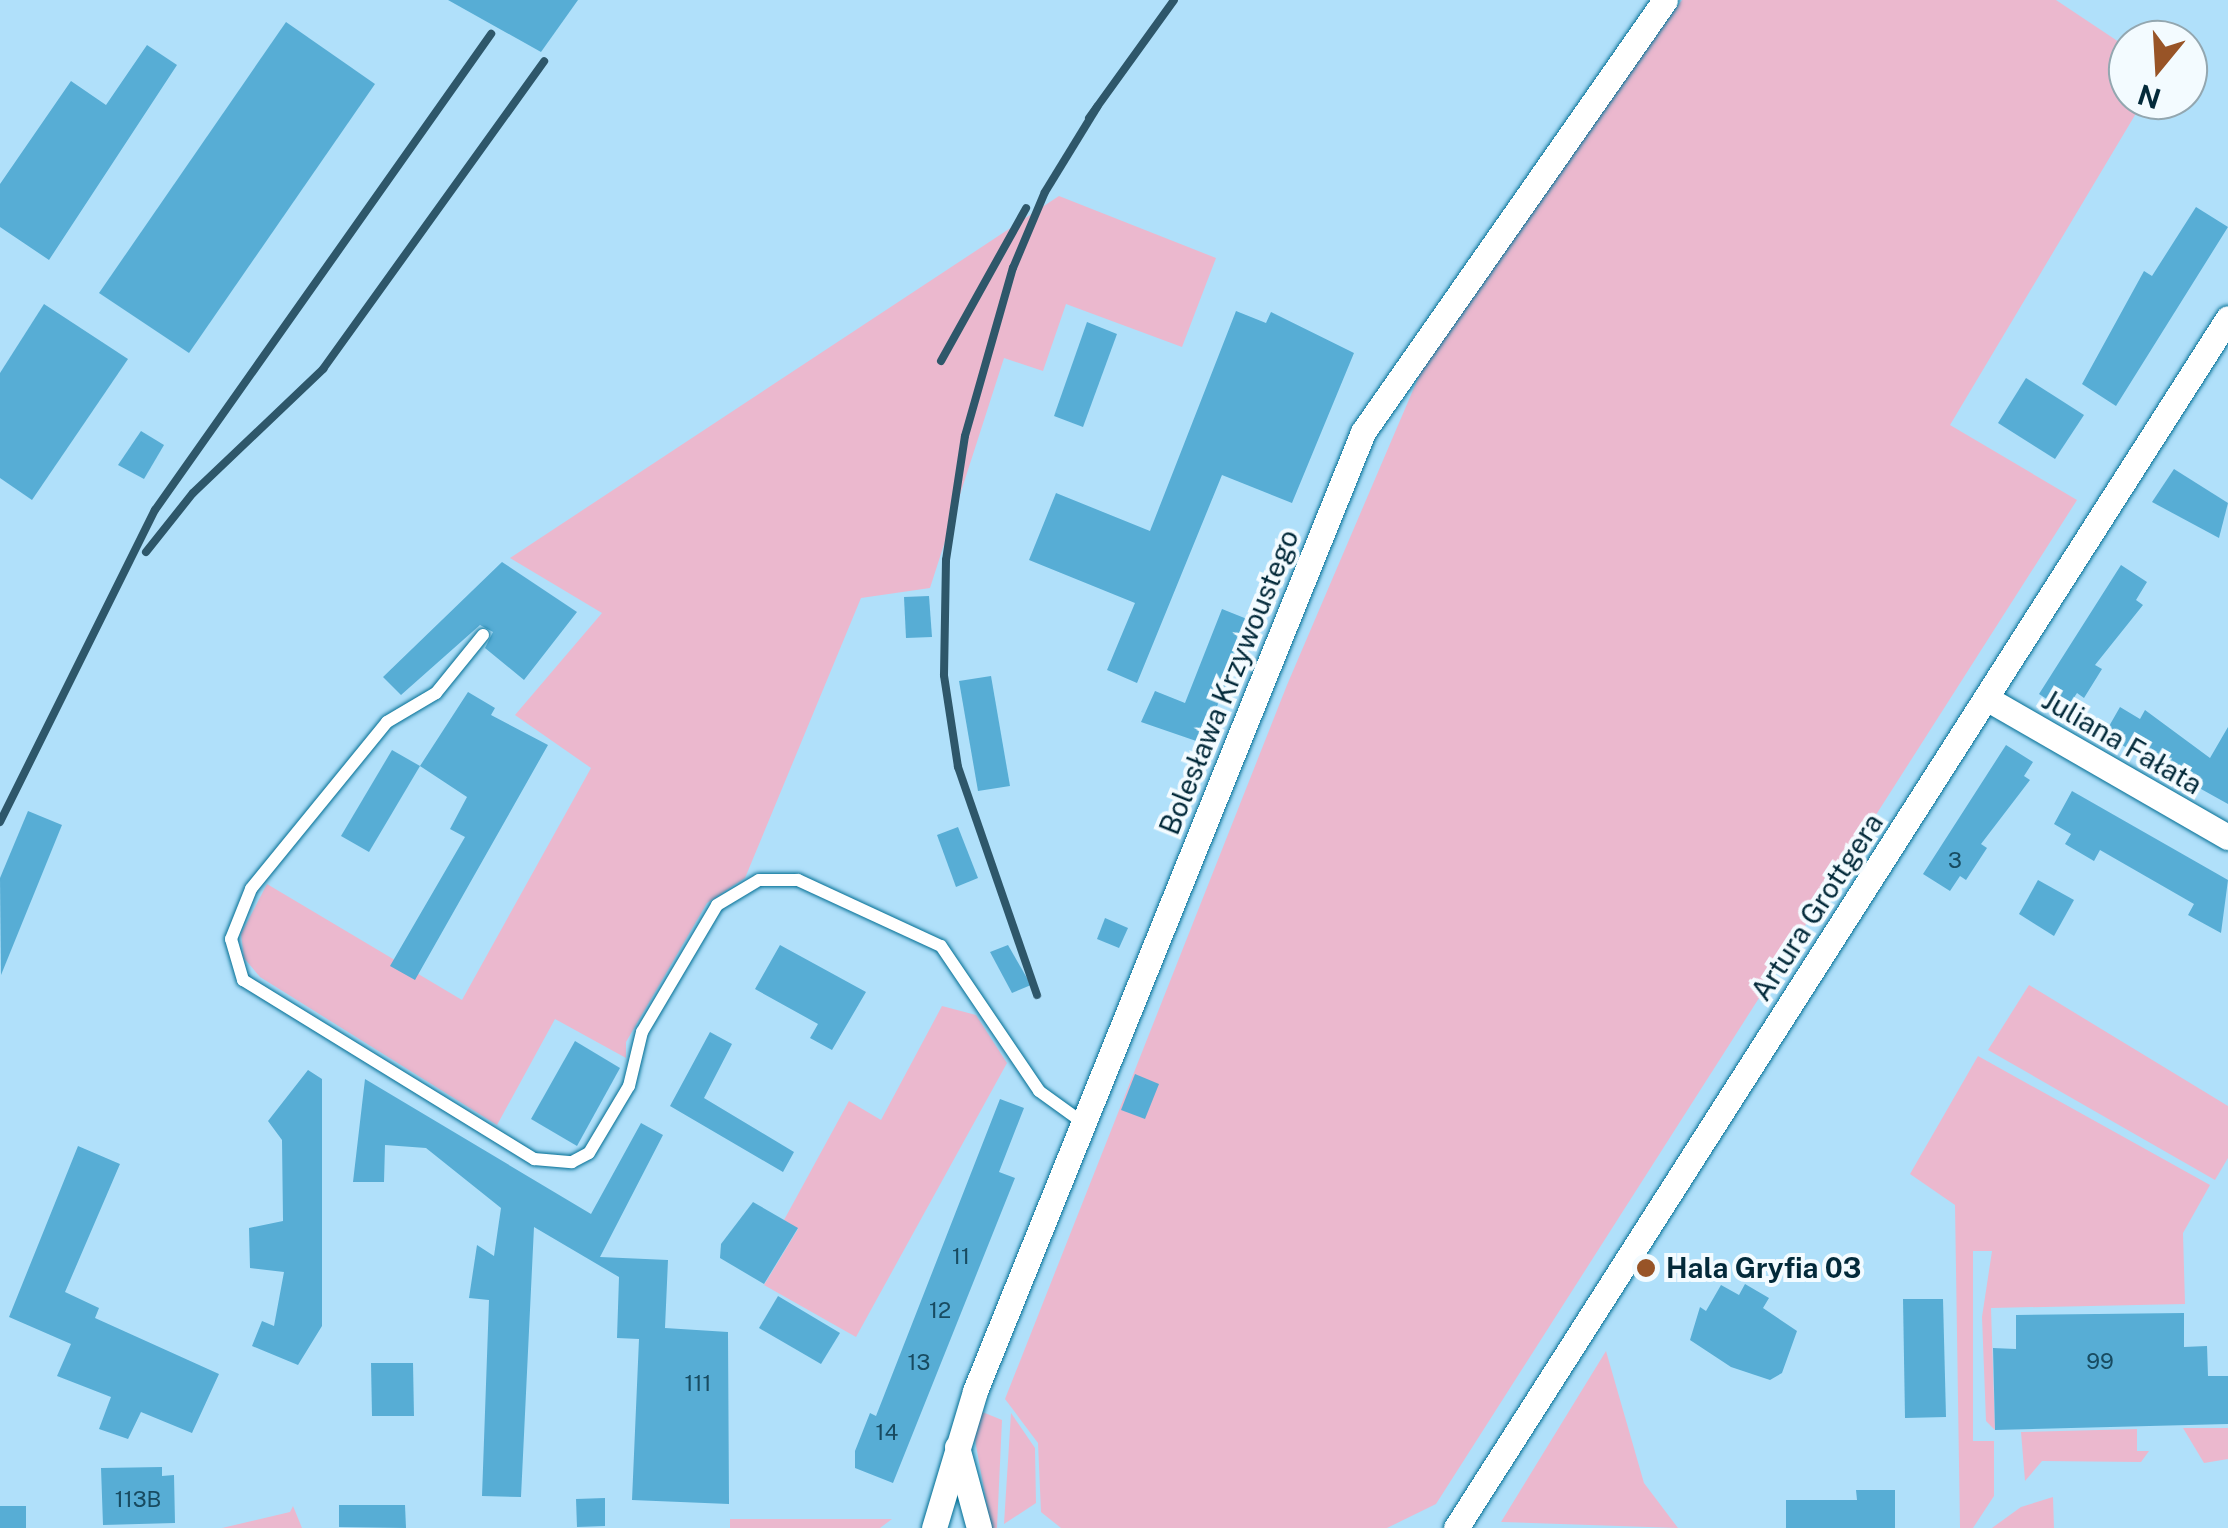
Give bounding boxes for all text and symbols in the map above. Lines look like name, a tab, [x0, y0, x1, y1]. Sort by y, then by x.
north arrow	[2108, 20, 2208, 120]
text: N	[2134, 78, 2165, 116]
street label: Bolesława Krzywoustego	[1152, 525, 1306, 839]
street label: Juliana Fałata	[2036, 683, 2208, 801]
street label: Artura Grottgera	[1744, 807, 1890, 1007]
house number: 3	[1948, 848, 1962, 874]
house number: 11	[952, 1244, 970, 1270]
place label: Hala Gryfia 03	[1666, 1251, 1861, 1285]
marker: Hala Gryfia 03	[1635, 1257, 1657, 1279]
house number: 12	[929, 1298, 951, 1324]
house number: 99	[2086, 1349, 2114, 1375]
house number: 13	[908, 1350, 930, 1376]
house number: 111	[685, 1371, 711, 1397]
house number: 14	[876, 1420, 898, 1446]
house number: 113B	[115, 1487, 161, 1513]

